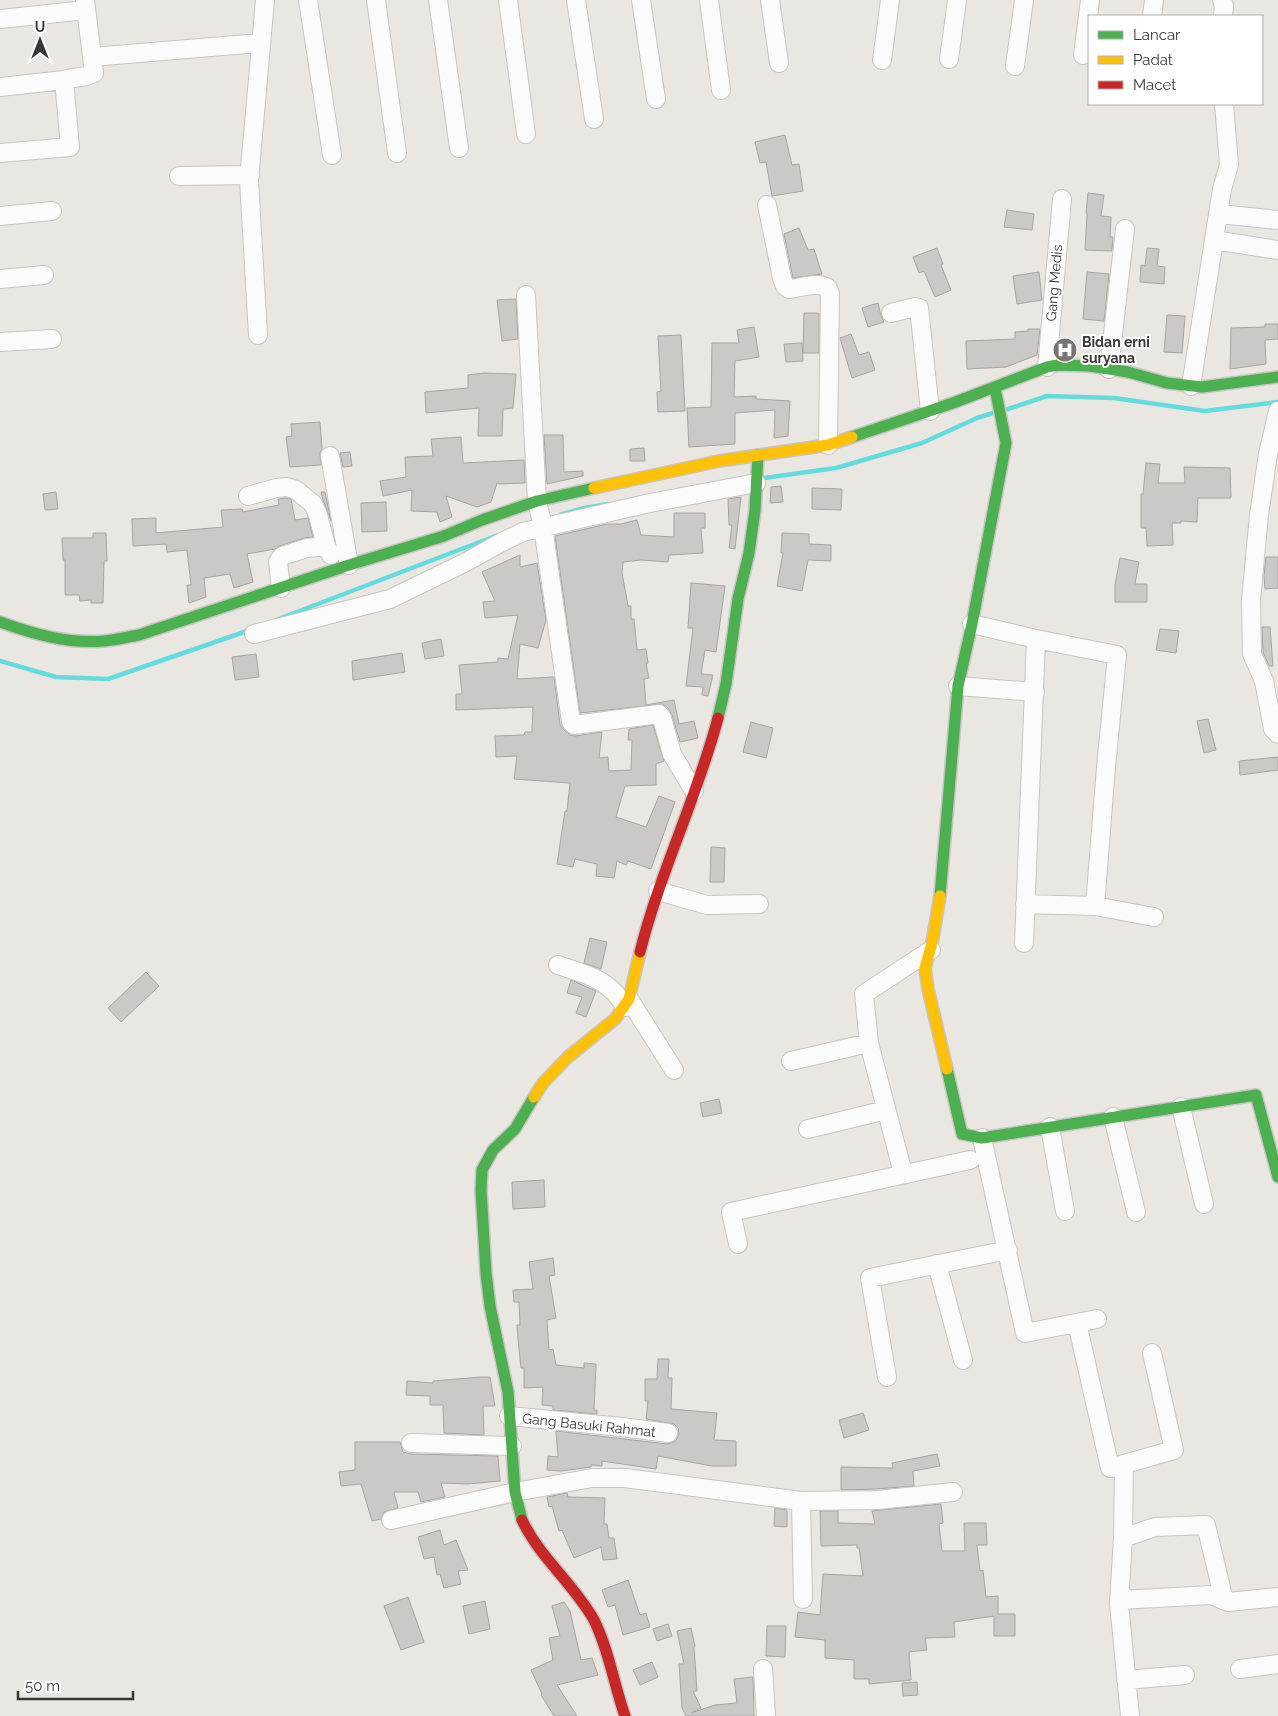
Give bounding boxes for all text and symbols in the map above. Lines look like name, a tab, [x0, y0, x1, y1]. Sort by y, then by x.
north arrow	[15, 15, 65, 65]
legend	[1088, 15, 1263, 105]
text: U	[35, 19, 45, 35]
text: Lancar	[1133, 26, 1181, 44]
text: Padat	[1133, 51, 1173, 69]
text: Macet	[1133, 76, 1176, 94]
street label: Gang Medis	[1043, 244, 1065, 322]
place label: Bidan erni suryana	[1082, 334, 1150, 366]
hospital icon: Bidan erni suryana	[1052, 337, 1078, 363]
street label: Gang Basuki Rahmat	[521, 1410, 657, 1440]
scale bar	[18, 1668, 132, 1700]
text: 50 m	[25, 1677, 60, 1695]

